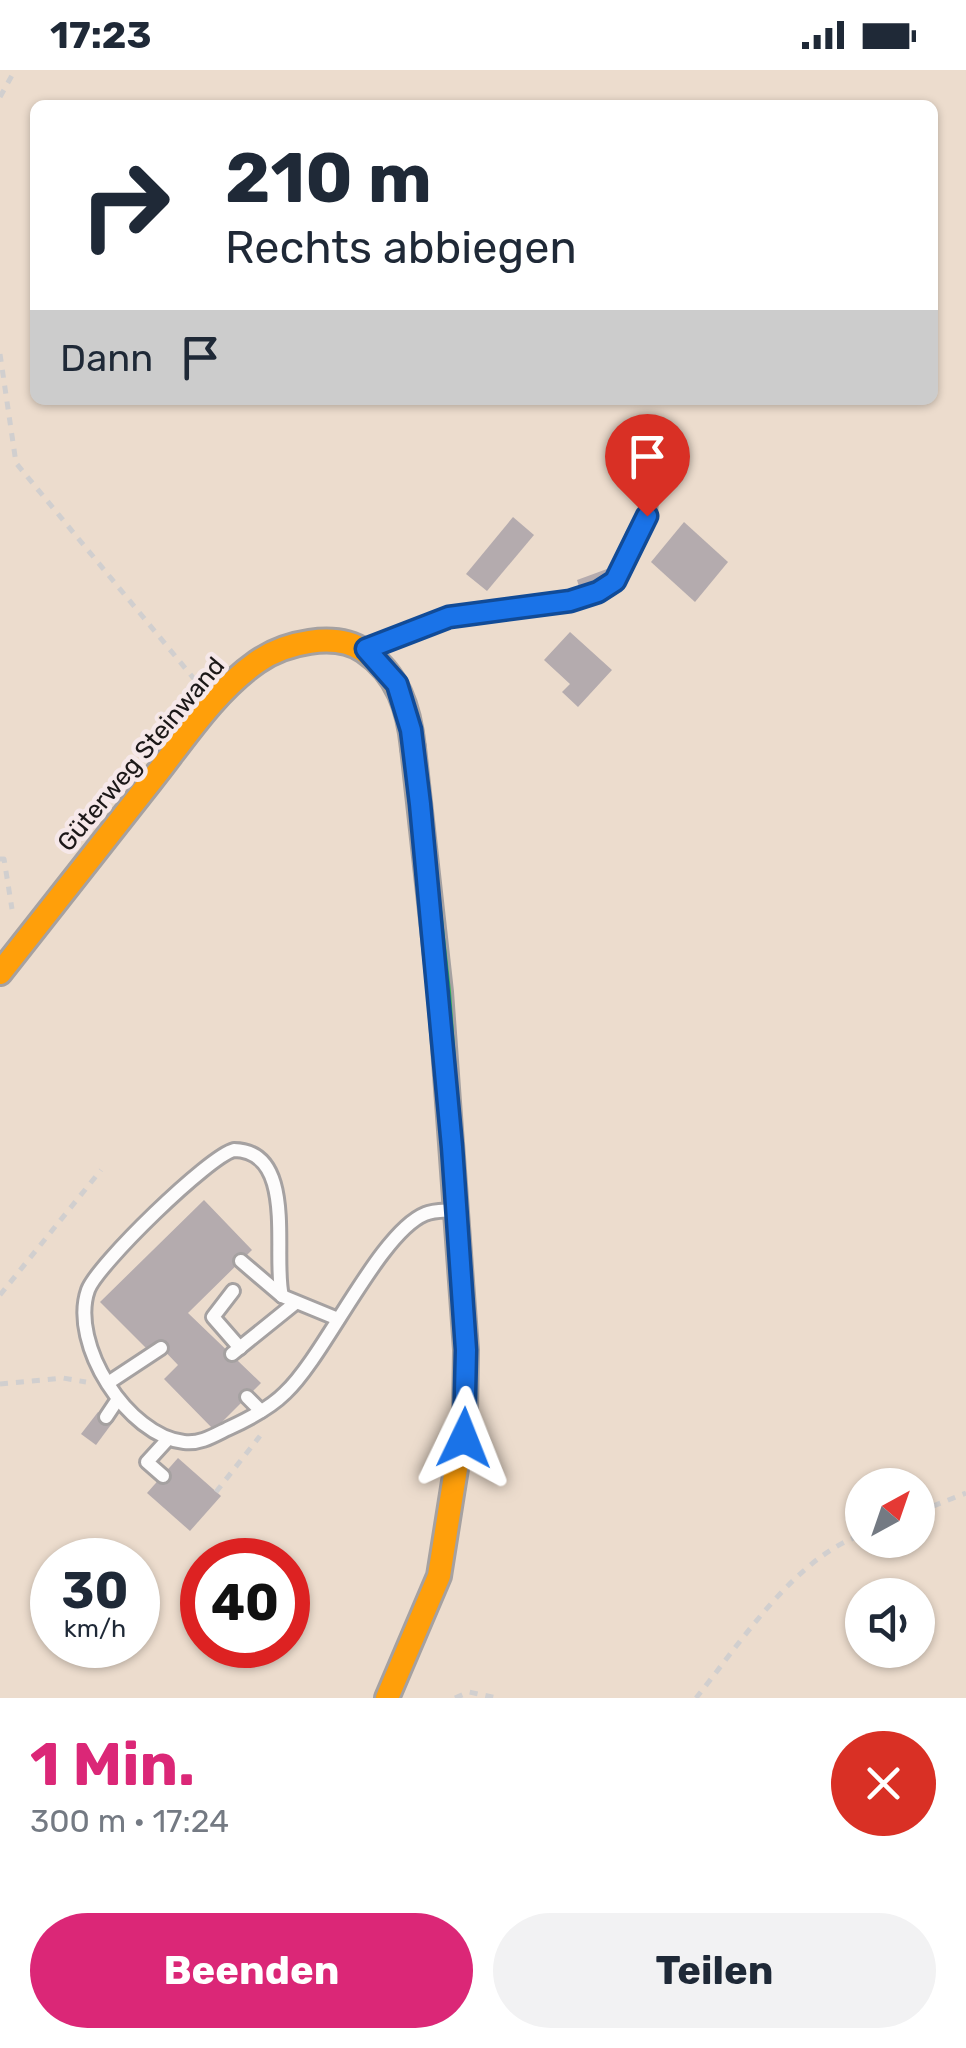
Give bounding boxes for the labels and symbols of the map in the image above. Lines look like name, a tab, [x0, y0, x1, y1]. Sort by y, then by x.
pin	[605, 414, 690, 517]
street label: Güterweg Steinwand	[51, 651, 231, 857]
position arrow	[412, 1386, 516, 1490]
north arrow	[845, 1468, 935, 1558]
speed limit sign: 40	[180, 1538, 310, 1668]

